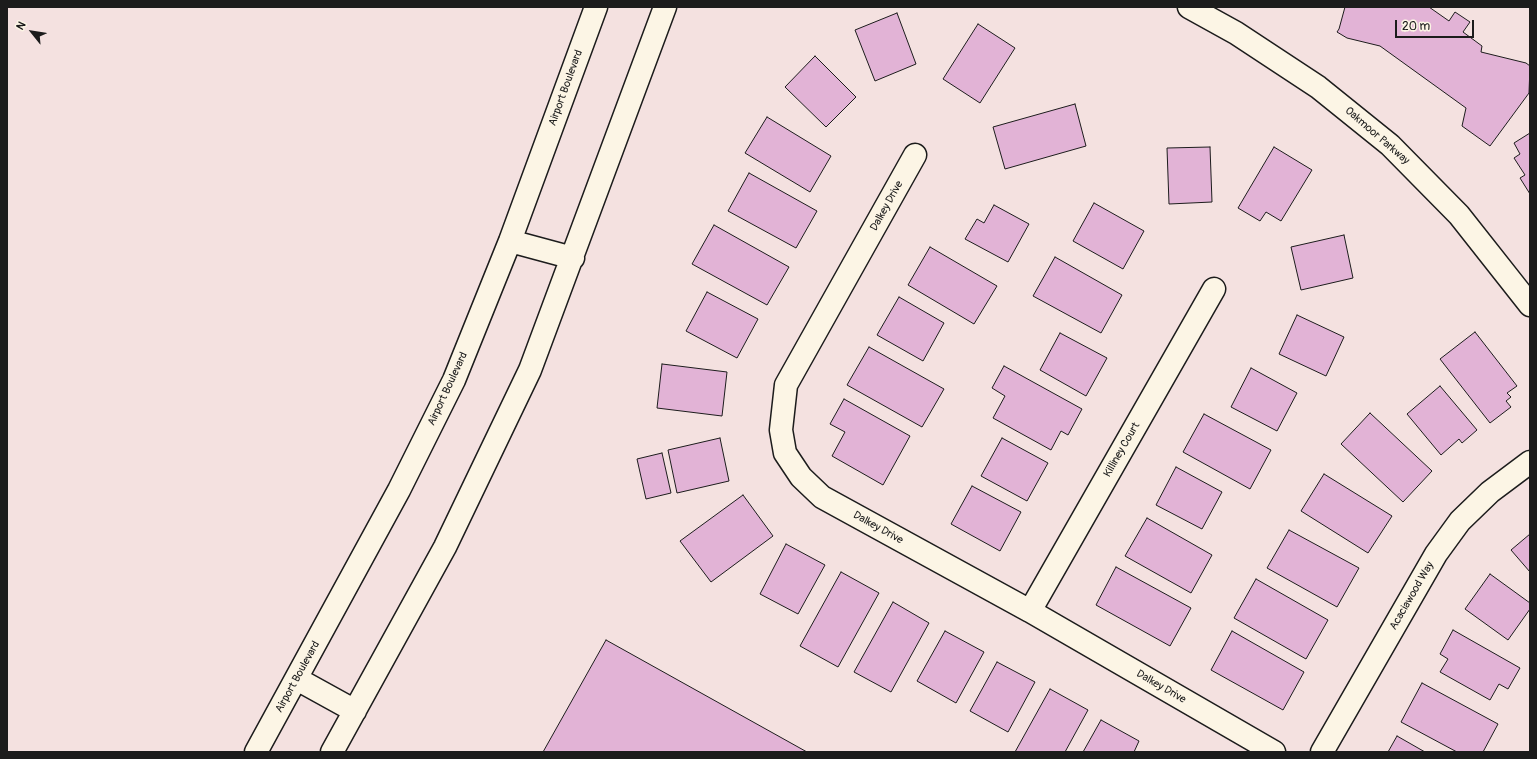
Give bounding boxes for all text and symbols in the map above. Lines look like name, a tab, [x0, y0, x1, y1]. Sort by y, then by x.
north arrow	[12, 12, 52, 52]
scale bar	[1397, 12, 1476, 38]
text: N	[14, 19, 29, 32]
text: 20 m	[1402, 19, 1430, 34]
street label: Airport Boulevard	[546, 48, 586, 128]
street label: Oakmoor Parkway	[1342, 104, 1412, 168]
street label: Dalkey Drive	[868, 179, 906, 233]
street label: Airport Boulevard	[425, 350, 471, 428]
street label: Killiney Court	[1101, 420, 1143, 480]
street label: Dalkey Drive	[851, 509, 905, 547]
street label: Acaciawood Way	[1387, 559, 1437, 633]
street label: Airport Boulevard	[273, 639, 323, 715]
street label: Dalkey Drive	[1134, 667, 1188, 707]

